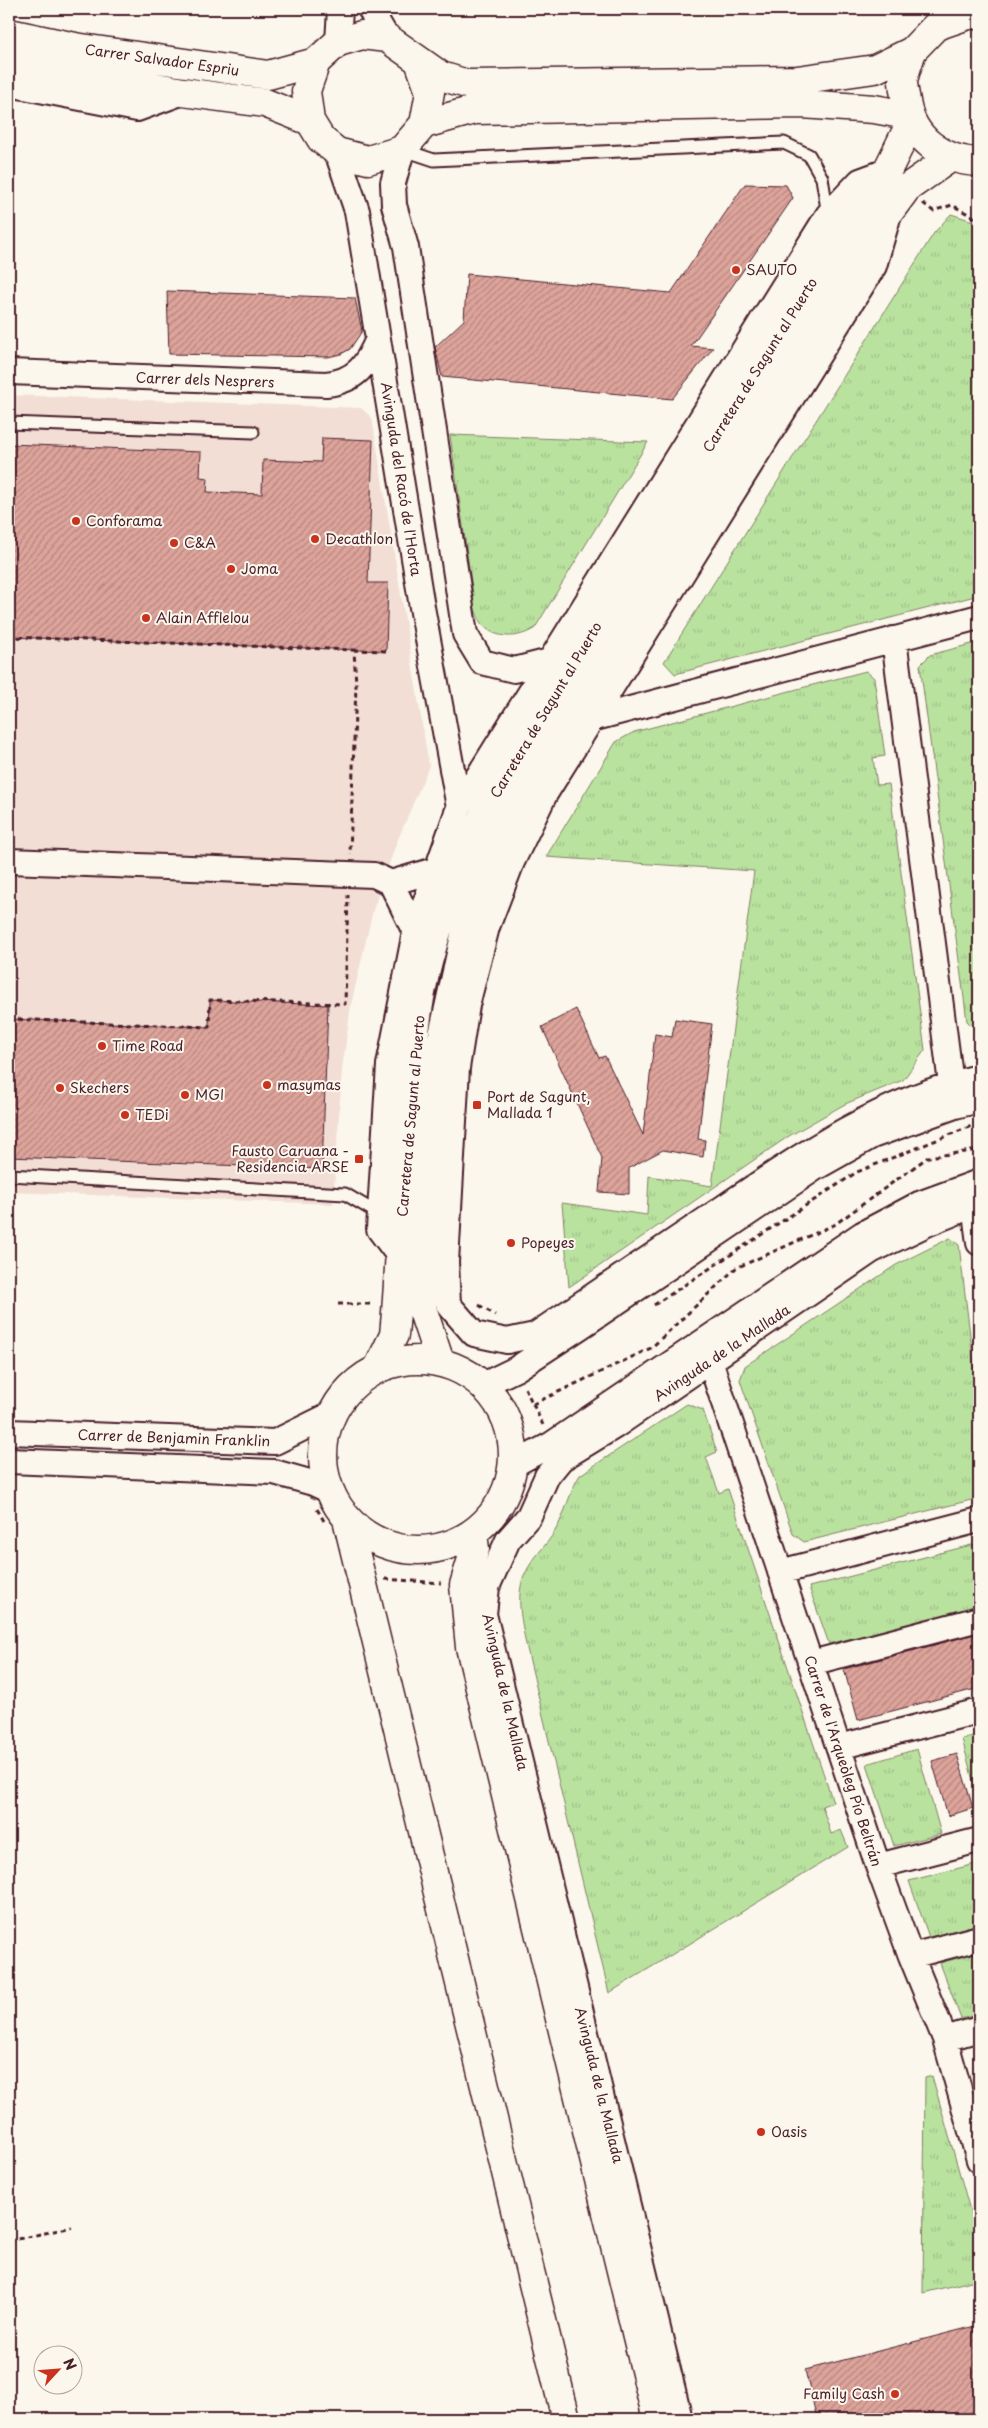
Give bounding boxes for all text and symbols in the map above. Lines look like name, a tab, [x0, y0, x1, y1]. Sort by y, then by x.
street label: Carrer Salvador Espriu	[84, 38, 241, 81]
place label: SAUTO	[746, 259, 797, 280]
marker: SAUTO	[730, 264, 742, 276]
street label: Carretera de Sagunt al Puerto	[697, 273, 822, 456]
street label: Carrer dels Nesprers	[135, 367, 275, 392]
street label: Avinguda del Racó de l'Horta	[376, 380, 427, 578]
place label: Conforama	[86, 510, 163, 531]
marker: Conforama	[70, 515, 82, 527]
place label: Decathlon	[325, 528, 393, 549]
place label: C&A	[184, 532, 216, 553]
marker: Decathlon	[309, 533, 321, 545]
marker: C&A	[168, 537, 180, 549]
place label: Joma	[241, 558, 278, 579]
marker: Joma	[225, 563, 237, 575]
place label: Alain Afflelou	[156, 607, 249, 628]
marker: Alain Afflelou	[140, 612, 152, 624]
street label: Carretera de Sagunt al Puerto	[484, 617, 607, 802]
street label: Carretera de Sagunt al Puerto	[391, 1014, 430, 1218]
place label: Time Road	[112, 1035, 184, 1056]
marker: Time Road	[96, 1040, 108, 1052]
place label: masymas	[277, 1074, 341, 1095]
place label: Skechers	[70, 1077, 129, 1098]
marker: masymas	[261, 1079, 273, 1091]
marker: Skechers	[54, 1082, 66, 1094]
place label: MGI	[195, 1084, 224, 1105]
place label: Port de Sagunt, Mallada 1	[487, 1086, 590, 1123]
marker: MGI	[179, 1089, 191, 1101]
marker: Port de Sagunt, Mallada 1	[471, 1099, 483, 1111]
place label: TEDi	[135, 1104, 169, 1125]
marker: TEDi	[119, 1109, 131, 1121]
place label: Fausto Caruana - Residencia ARSE	[231, 1140, 349, 1177]
marker: Fausto Caruana - Residencia ARSE	[353, 1153, 365, 1165]
place label: Popeyes	[521, 1232, 574, 1253]
marker: Popeyes	[505, 1237, 517, 1249]
street label: Avinguda de la Mallada	[649, 1299, 794, 1406]
street label: Carrer de Benjamin Franklin	[77, 1424, 271, 1451]
street label: Avinguda de la Mallada	[477, 1611, 534, 1773]
street label: Carrer de l'Arqueòleg Pío Beltrán	[799, 1653, 888, 1869]
street label: Avinguda de la Mallada	[570, 2005, 629, 2165]
place label: Oasis	[771, 2121, 807, 2142]
marker: Oasis	[755, 2126, 767, 2138]
north arrow	[32, 2346, 82, 2396]
text: N	[58, 2354, 82, 2374]
place label: Family Cash	[803, 2383, 885, 2404]
marker: Family Cash	[889, 2388, 901, 2400]

